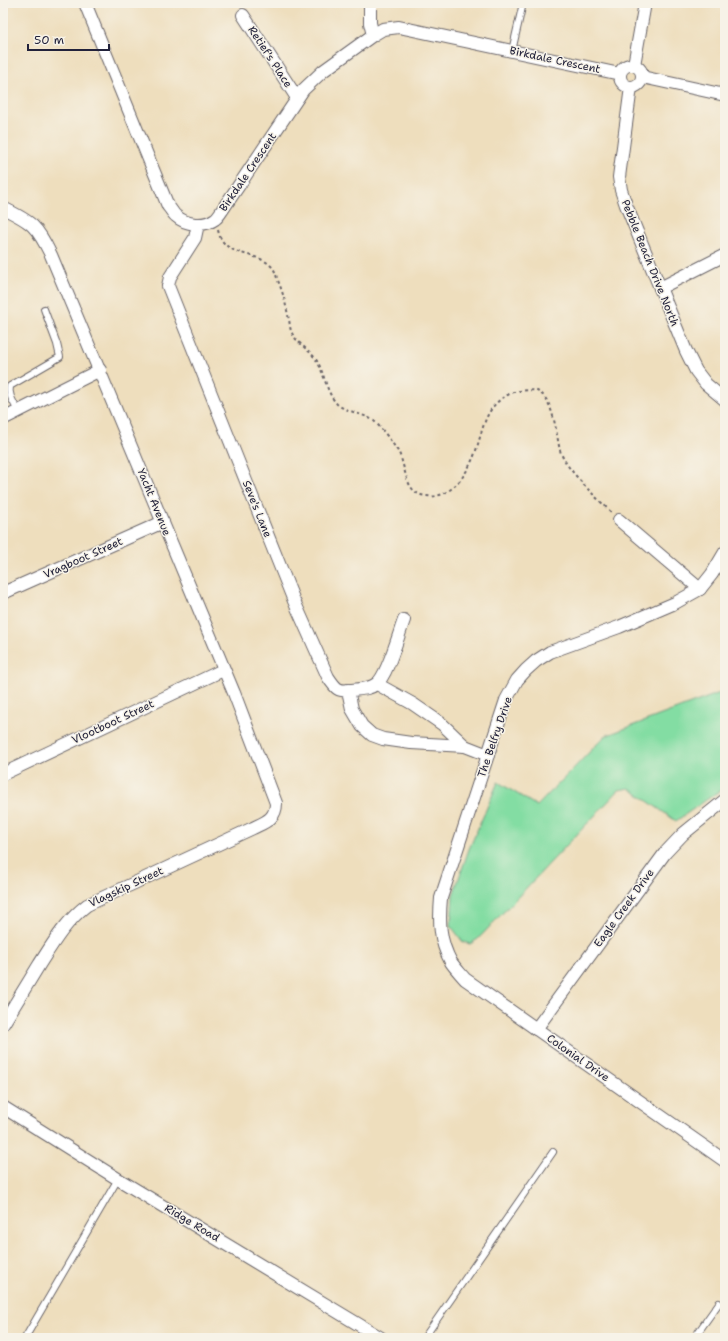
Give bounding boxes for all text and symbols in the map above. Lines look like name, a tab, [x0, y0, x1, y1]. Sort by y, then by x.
street label: Retief's Place	[244, 23, 296, 91]
scale bar	[28, 26, 109, 52]
text: 50 m	[34, 32, 64, 48]
street label: Birkdale Crescent	[508, 43, 602, 77]
street label: Birkdale Crescent	[216, 129, 280, 214]
street label: Pebble Beach Drive North	[618, 197, 682, 329]
street label: Yacht Avenue	[134, 466, 174, 538]
street label: Seve's Lane	[239, 478, 275, 540]
street label: Vragboot Street	[41, 534, 125, 582]
street label: The Belfry Drive	[474, 695, 516, 779]
street label: Vlootboot Street	[69, 696, 157, 748]
street label: Vlagskip Street	[86, 863, 166, 911]
street label: Eagle Creek Drive	[590, 866, 658, 950]
street label: Colonial Drive	[544, 1031, 612, 1085]
street label: Ridge Road	[162, 1201, 222, 1245]

